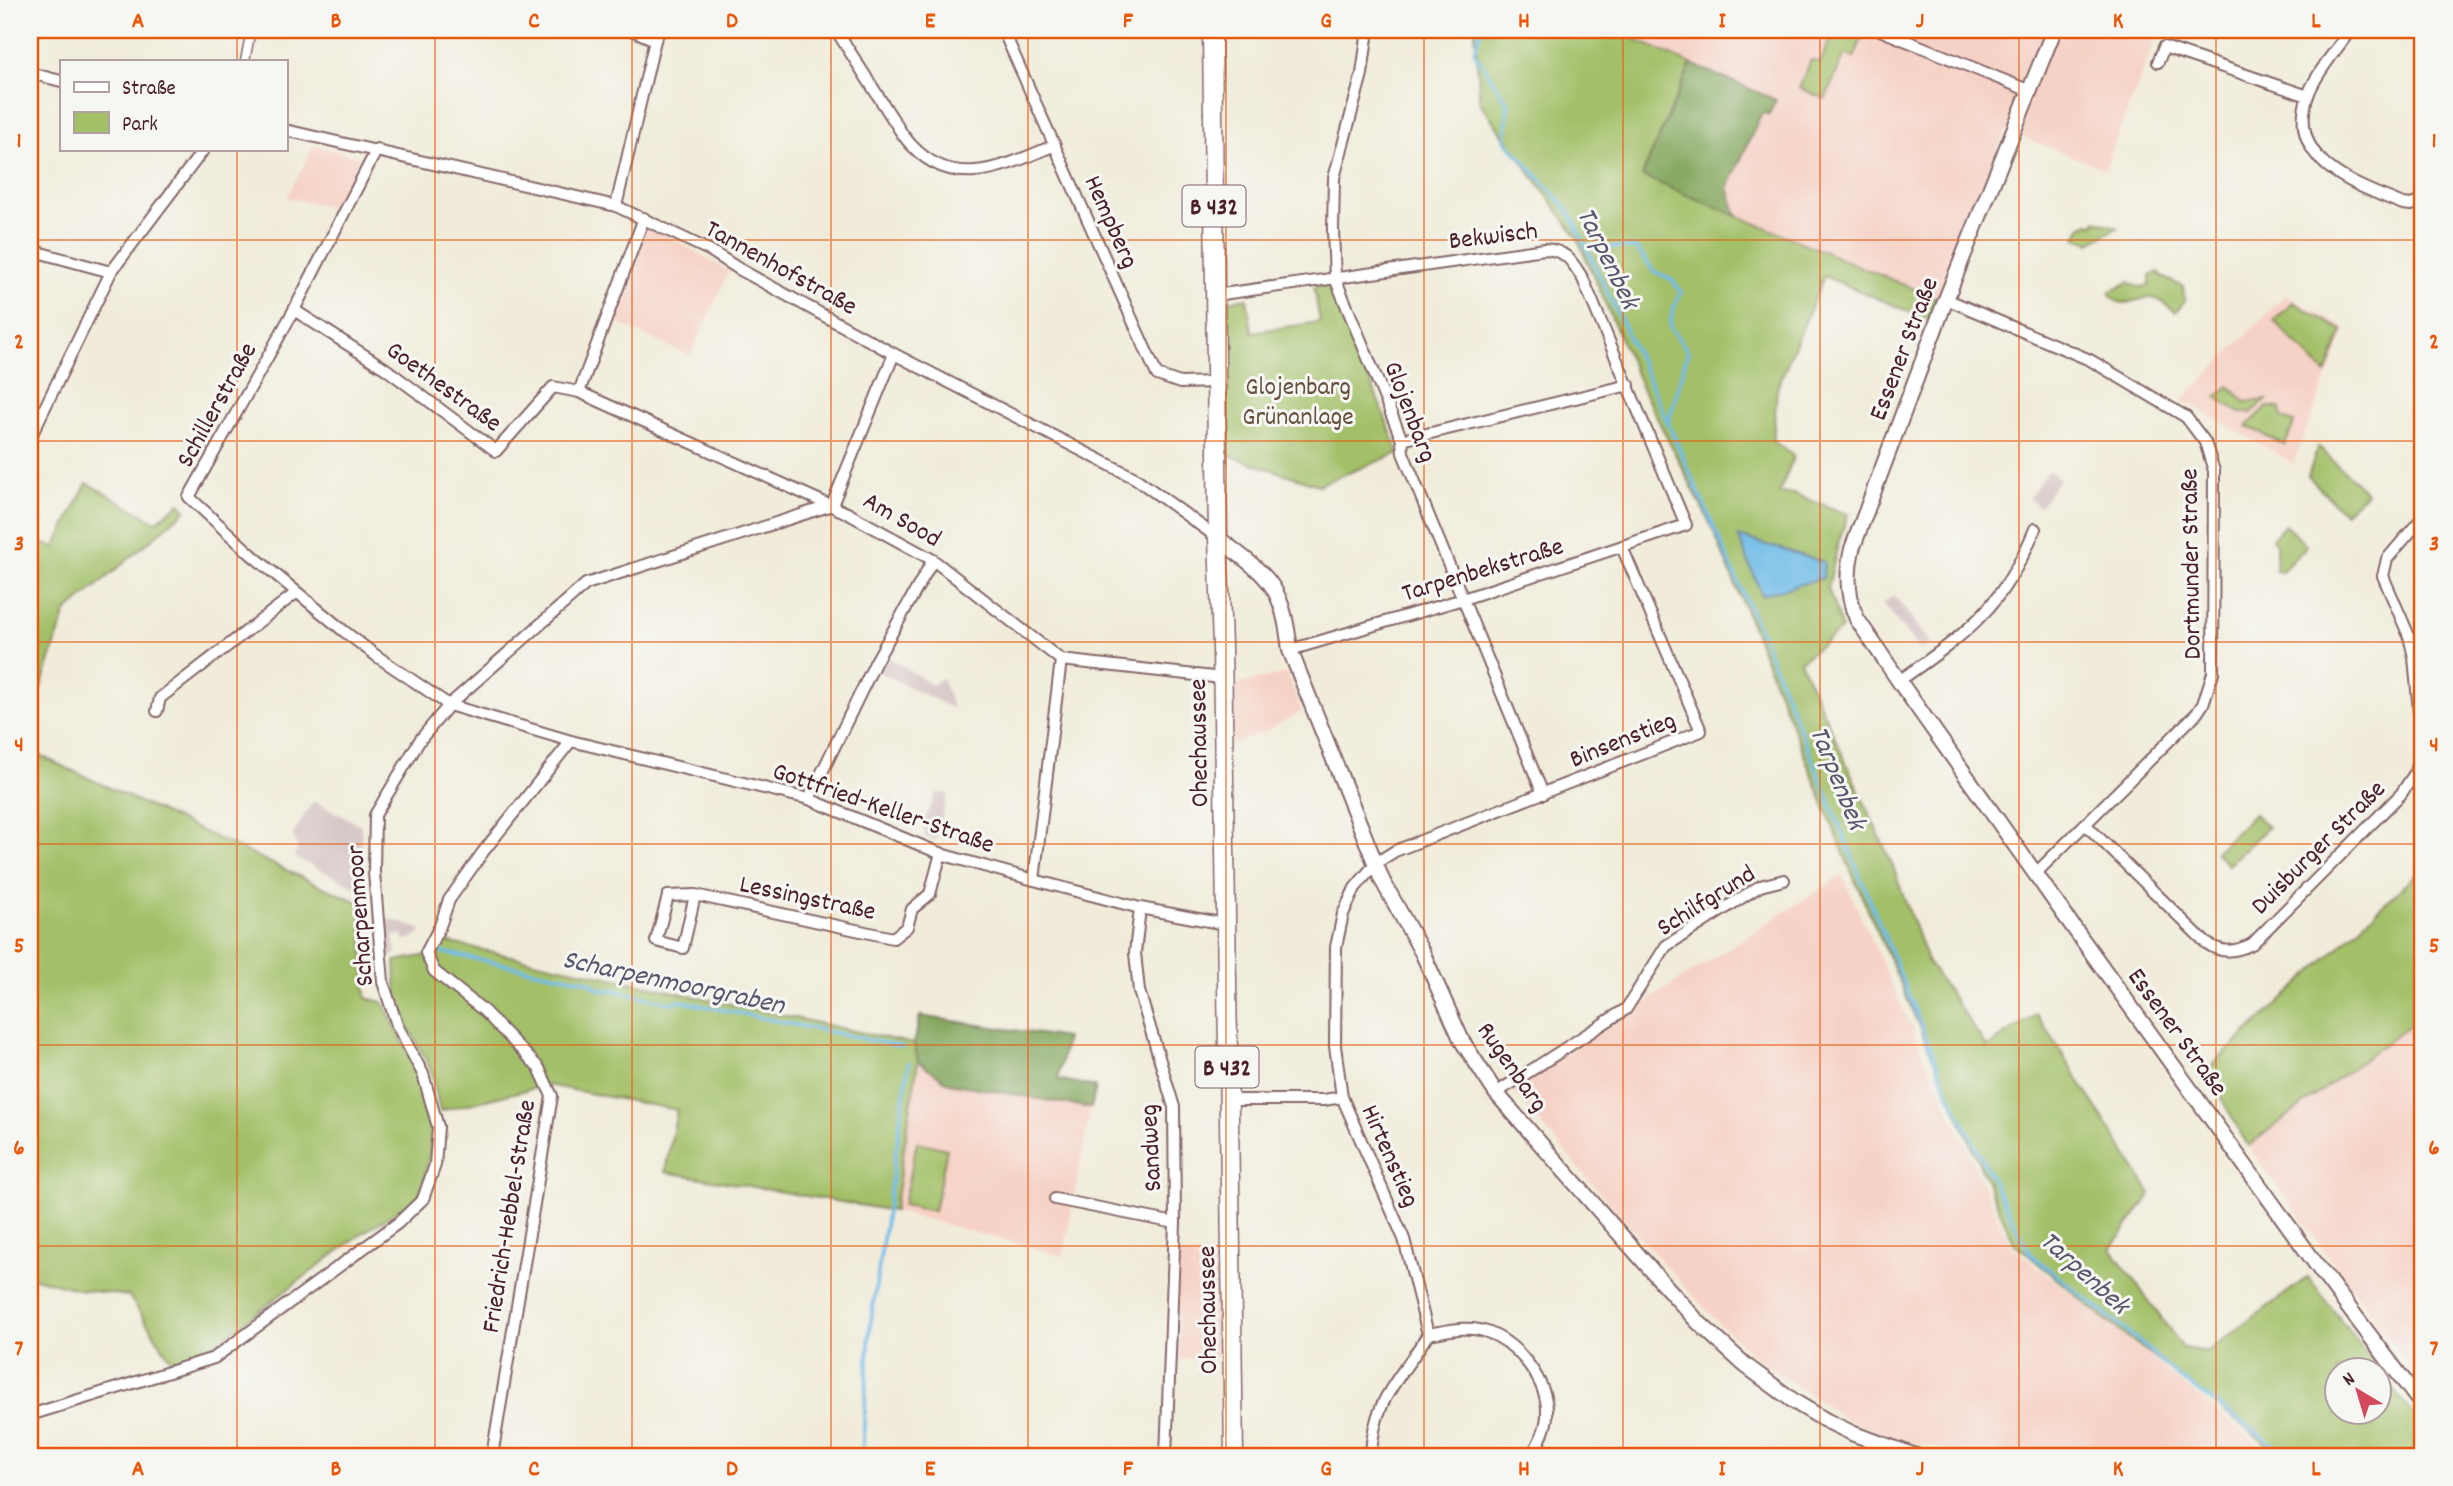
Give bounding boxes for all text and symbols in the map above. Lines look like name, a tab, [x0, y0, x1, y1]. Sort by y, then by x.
text: A	[132, 6, 144, 39]
text: B	[331, 6, 342, 39]
text: C	[528, 6, 540, 39]
text: D	[726, 6, 738, 39]
text: E	[925, 6, 936, 39]
text: F	[1123, 6, 1134, 39]
text: G	[1320, 6, 1332, 39]
text: H	[1518, 6, 1530, 39]
text: I	[1718, 6, 1726, 39]
text: J	[1916, 6, 1924, 39]
text: K	[2113, 6, 2124, 39]
text: L	[2311, 6, 2321, 39]
legend	[60, 60, 287, 150]
text: Straße	[122, 75, 176, 105]
text: Park	[122, 111, 158, 141]
text: 1	[16, 126, 22, 159]
text: 1	[2431, 126, 2437, 159]
street label: Hempberg	[1073, 170, 1147, 275]
road number: B 432	[1182, 186, 1246, 226]
water label: Tarpenbek	[1564, 202, 1648, 319]
street label: Tannenhofstraße	[697, 212, 863, 326]
street label: Bekwisch	[1447, 214, 1540, 261]
street label: Essener Straße	[1861, 272, 1950, 426]
text: 2	[14, 327, 24, 360]
text: 2	[2429, 327, 2439, 360]
street label: Goethestraße	[377, 333, 509, 443]
street label: Schillerstraße	[168, 336, 268, 475]
street label: Glojenbarg	[1373, 356, 1445, 468]
park label: Glojenbarg Grünanlage	[1242, 370, 1354, 437]
street label: Dortmunder Straße	[2172, 468, 2213, 660]
street label: Am Sood	[855, 484, 947, 558]
text: 3	[14, 529, 24, 562]
street label: Tarpenbekstraße	[1398, 529, 1568, 613]
text: 3	[2429, 529, 2439, 562]
street label: Ohechaussee	[1181, 678, 1220, 808]
street label: Binsenstieg	[1565, 703, 1682, 779]
water label: Tarpenbek	[1796, 721, 1875, 839]
text: 4	[14, 730, 24, 763]
text: 4	[2429, 730, 2439, 763]
street label: Gottfried-Keller-Straße	[767, 754, 999, 865]
street label: Duisburger Straße	[2244, 773, 2395, 924]
street label: Scharpenmoor	[338, 843, 385, 988]
street label: Schilfgrund	[1650, 857, 1763, 947]
street label: Lessingstraße	[736, 867, 879, 932]
text: 5	[14, 931, 24, 964]
text: 5	[2429, 931, 2439, 964]
water label: Scharpenmoorgraben	[558, 942, 789, 1028]
street label: Essener Straße	[2117, 961, 2235, 1105]
street label: Rugenbarg	[1466, 1015, 1556, 1121]
road number: B 432	[1196, 1046, 1258, 1087]
street label: Friedrich-Hebbel-Straße	[474, 1097, 547, 1336]
street label: Hirtenstieg	[1350, 1099, 1428, 1214]
street label: Sandweg	[1132, 1103, 1173, 1192]
text: 6	[13, 1133, 25, 1166]
text: 6	[2428, 1133, 2440, 1166]
water label: Tarpenbek	[2029, 1223, 2138, 1328]
street label: Ohechaussee	[1190, 1245, 1229, 1375]
text: 7	[15, 1334, 24, 1367]
text: 7	[2430, 1334, 2439, 1367]
north arrow	[2324, 1356, 2394, 1426]
text: N	[2338, 1367, 2362, 1394]
text: A	[132, 1454, 144, 1486]
text: B	[331, 1454, 342, 1486]
text: C	[528, 1454, 540, 1486]
text: D	[726, 1454, 738, 1486]
text: E	[925, 1454, 936, 1486]
text: F	[1123, 1454, 1134, 1486]
text: G	[1320, 1454, 1332, 1486]
text: H	[1518, 1454, 1530, 1486]
text: I	[1718, 1454, 1726, 1486]
text: J	[1916, 1454, 1924, 1486]
text: K	[2113, 1454, 2124, 1486]
text: L	[2311, 1454, 2321, 1486]

